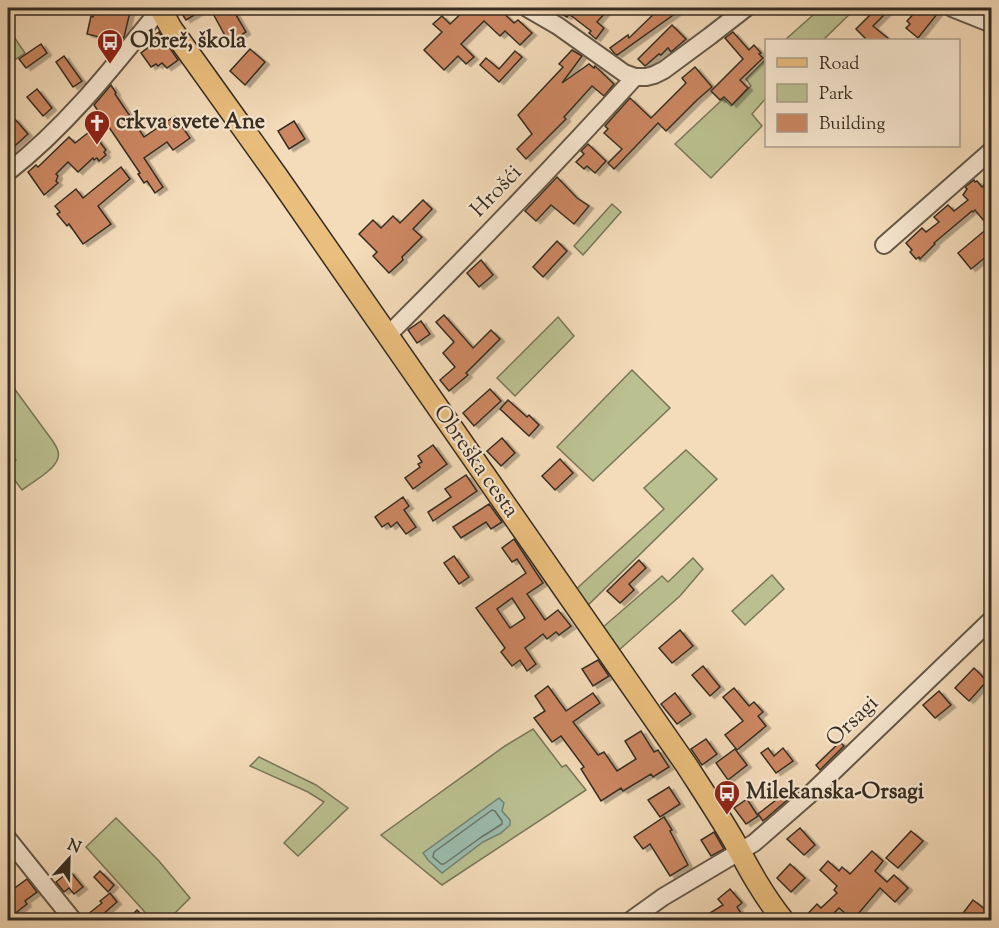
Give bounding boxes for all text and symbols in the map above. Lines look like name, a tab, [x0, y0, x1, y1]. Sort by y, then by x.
place label: Obrež, škola	[130, 26, 247, 58]
bus stop icon: Obrež, škola	[95, 27, 125, 65]
legend	[765, 39, 960, 147]
text: Road	[819, 52, 859, 78]
text: Park	[819, 82, 854, 108]
place label: crkva svete Ane	[116, 107, 265, 139]
church icon: crkva svete Ane	[82, 108, 112, 146]
text: Building	[819, 112, 885, 138]
street label: Hrošći	[464, 158, 530, 226]
street label: Obreška cesta	[424, 399, 526, 525]
street label: Orsagi	[819, 689, 887, 755]
place label: Milekanska-Orsagi	[746, 777, 925, 809]
bus stop icon: Milekanska-Orsagi	[712, 778, 742, 816]
north arrow	[39, 829, 99, 889]
text: N	[63, 834, 84, 861]

